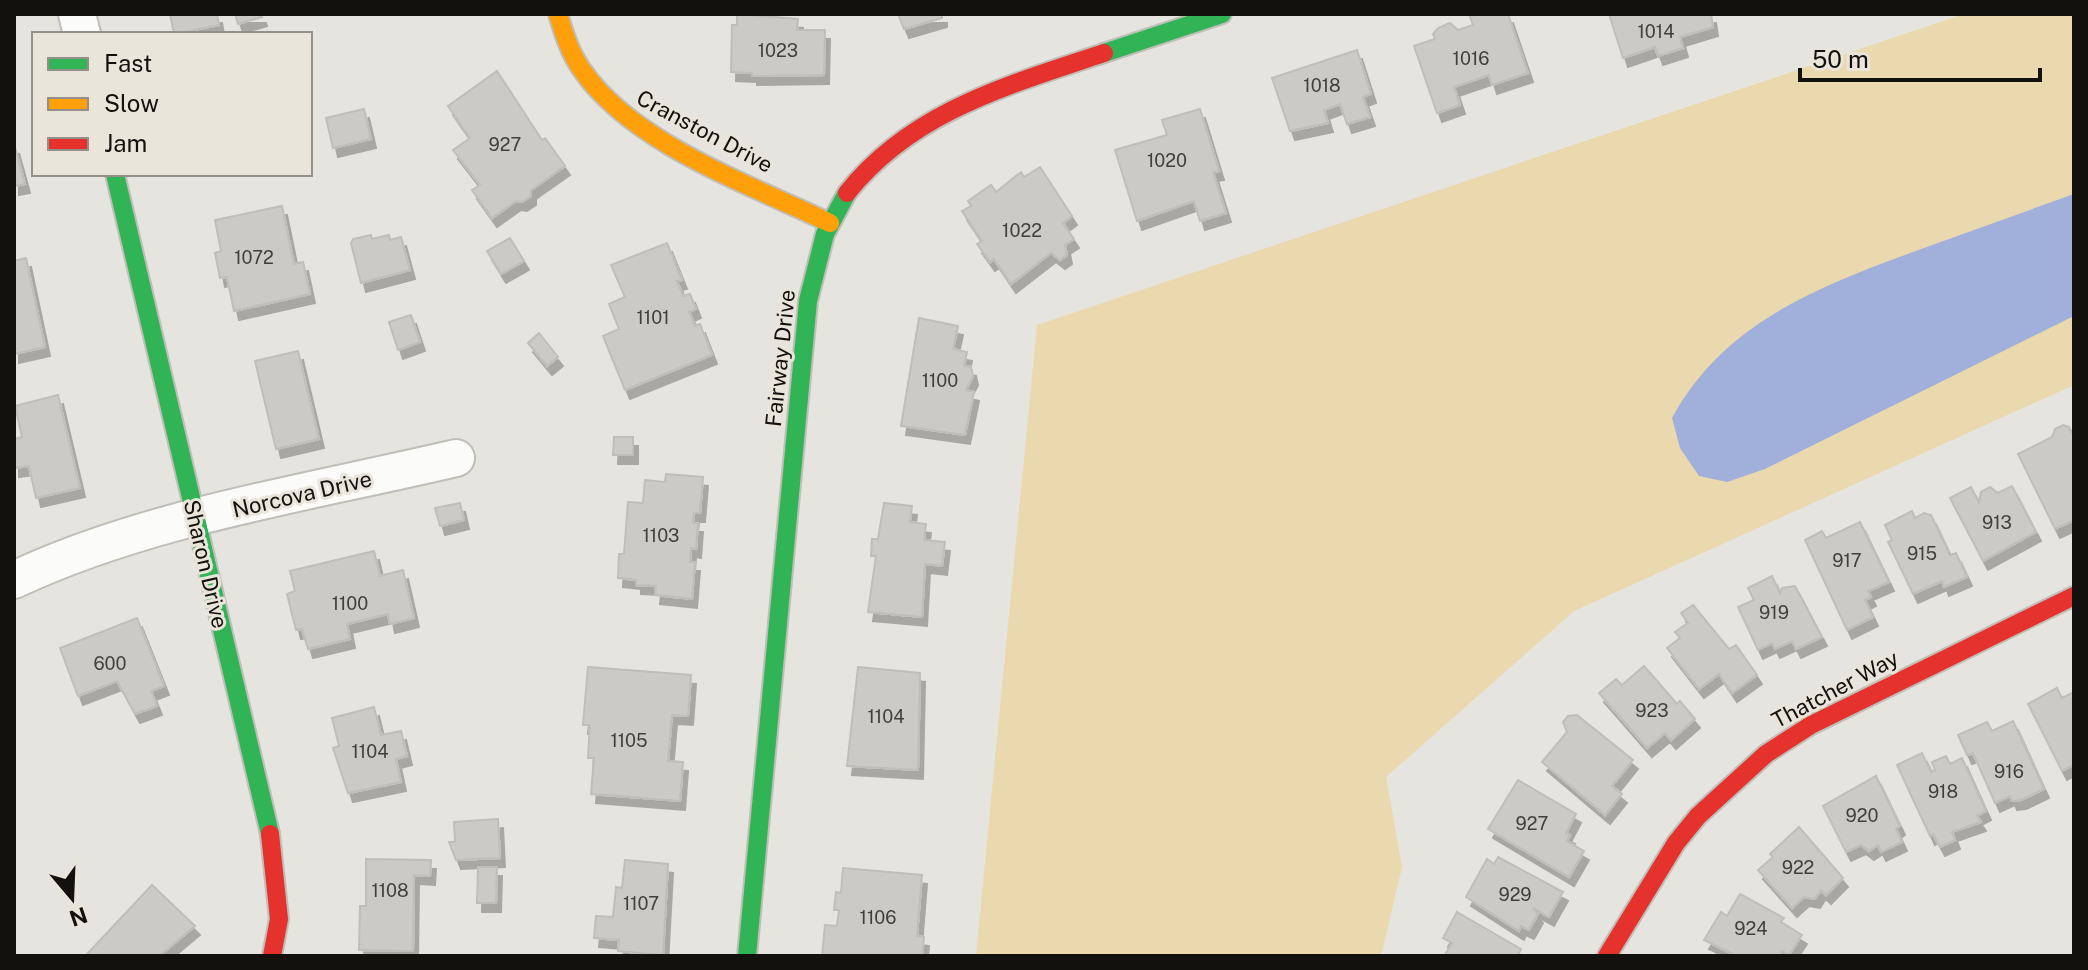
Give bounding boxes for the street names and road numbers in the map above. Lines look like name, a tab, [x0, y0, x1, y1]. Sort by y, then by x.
street label: Cranston Drive	[633, 84, 777, 178]
street label: Fairway Drive	[760, 288, 800, 428]
street label: Norcova Drive	[230, 465, 374, 523]
street label: Sharon Drive	[179, 497, 233, 631]
street label: Thatcher Way	[1767, 645, 1903, 733]

